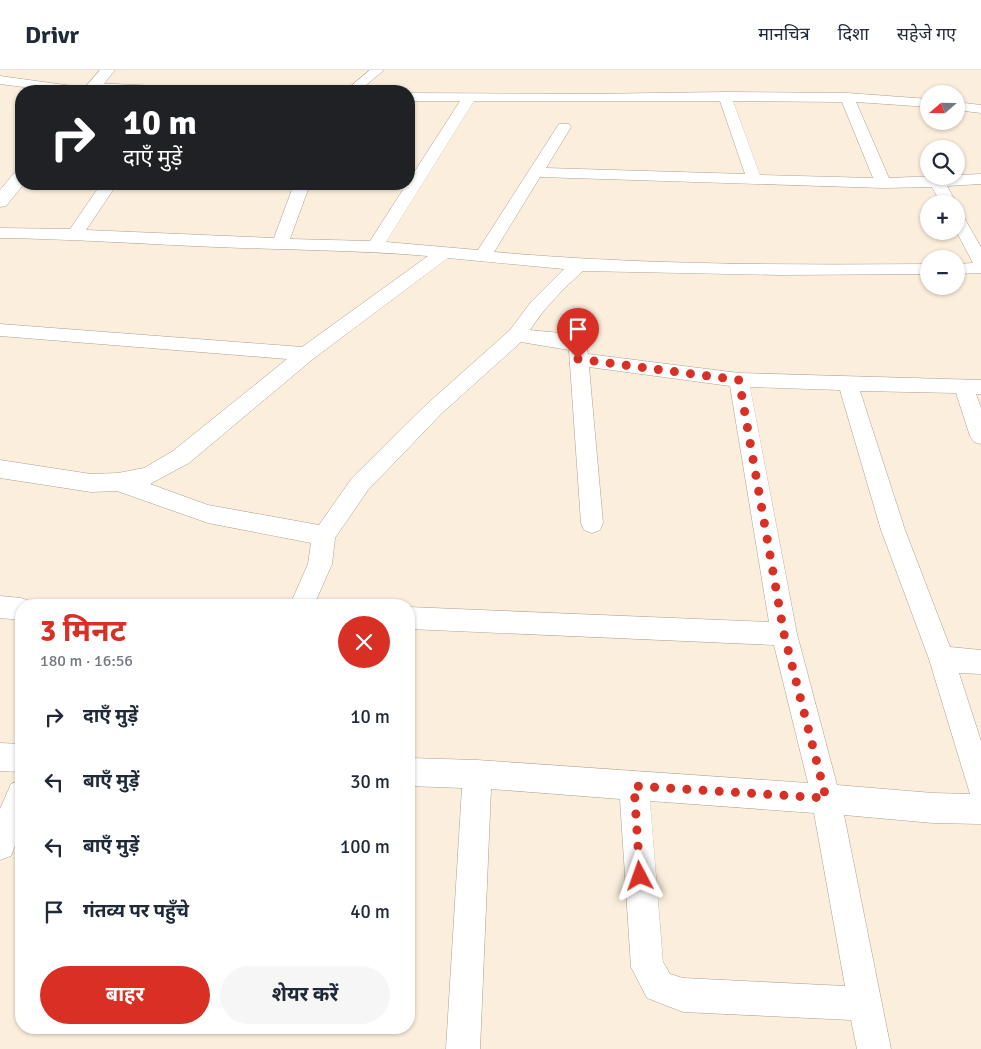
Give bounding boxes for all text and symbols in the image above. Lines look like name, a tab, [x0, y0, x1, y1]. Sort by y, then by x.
text: Drivr	[25, 20, 79, 50]
text: मानचित्र	[758, 23, 810, 45]
text: दिशा	[838, 23, 869, 45]
text: सहेजे गए	[897, 23, 956, 45]
north arrow	[920, 85, 965, 130]
map controls	[920, 85, 965, 295]
text: 10 m	[123, 101, 197, 144]
icon: right	[40, 105, 105, 170]
button: search	[920, 140, 965, 185]
text: दाएँ मुड़ें	[123, 144, 182, 171]
button: +	[920, 195, 965, 240]
button: −	[920, 250, 965, 295]
pin	[557, 308, 599, 359]
icon: arrive	[564, 315, 592, 343]
text: 3 मिनट	[40, 613, 126, 650]
button: close	[338, 616, 390, 668]
text: 180 m · 16:56	[40, 651, 133, 671]
icon: right	[40, 703, 68, 731]
text: दाएँ मुड़ें	[83, 704, 138, 728]
text: 10 m	[350, 705, 390, 729]
icon: left	[40, 768, 68, 796]
text: बाएँ मुड़ें	[83, 769, 139, 793]
text: 30 m	[350, 770, 390, 794]
icon: left	[40, 833, 68, 861]
text: बाएँ मुड़ें	[83, 834, 139, 858]
text: 100 m	[340, 835, 390, 859]
position arrow	[613, 849, 665, 901]
icon: arrive	[40, 898, 68, 926]
text: गंतव्य पर पहुँचे	[83, 899, 189, 923]
text: 40 m	[350, 900, 390, 924]
button: बाहर	[40, 966, 210, 1024]
button: शेयर करें	[220, 966, 390, 1024]

